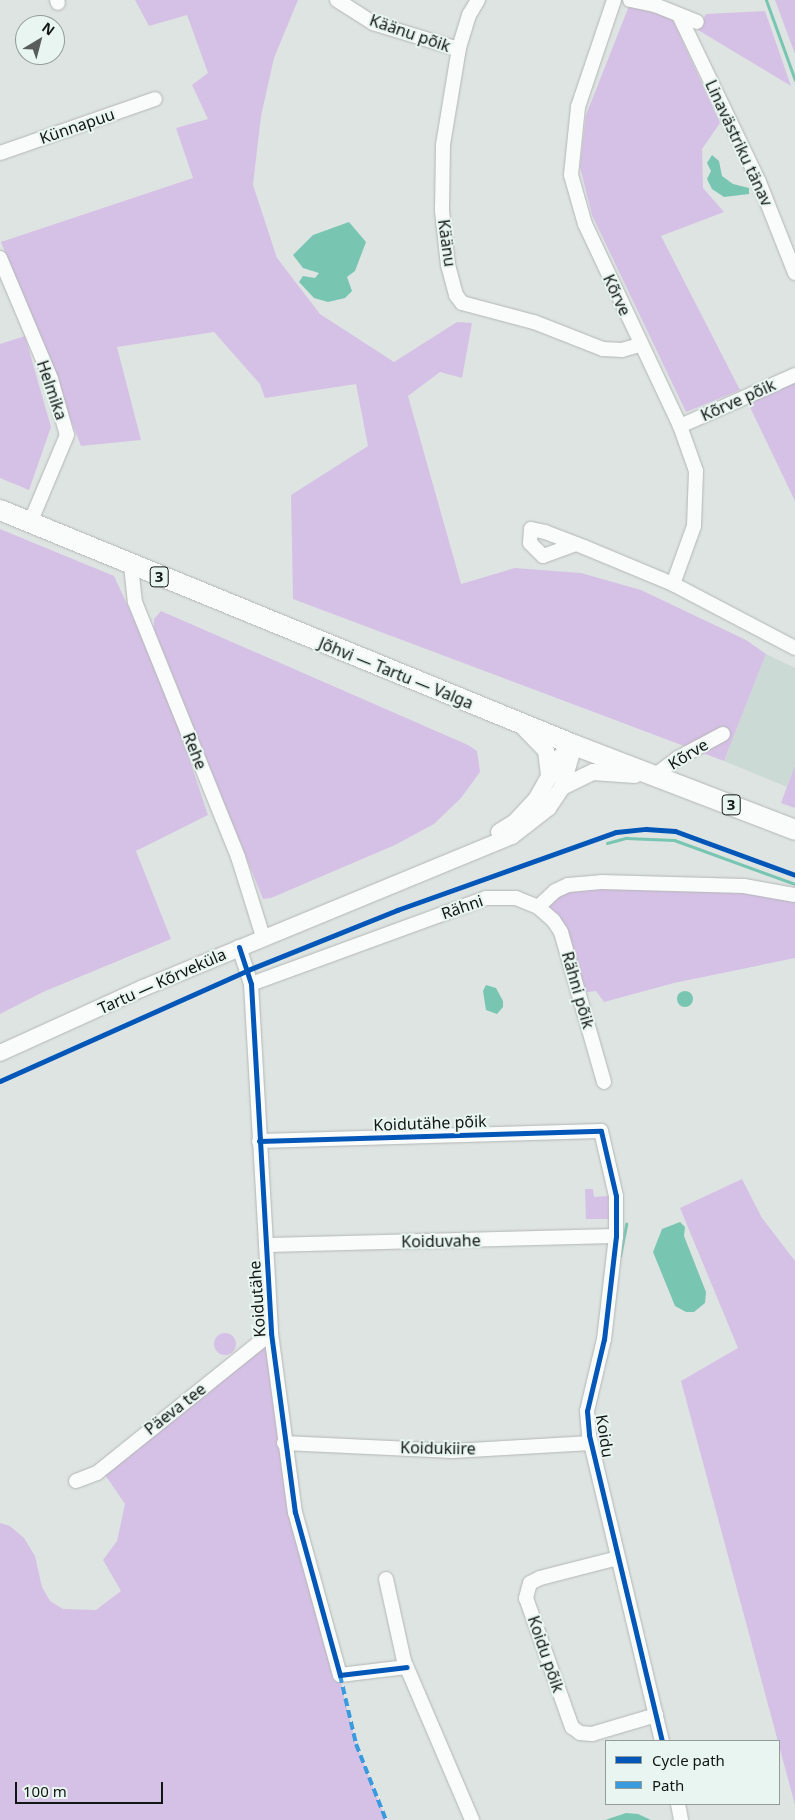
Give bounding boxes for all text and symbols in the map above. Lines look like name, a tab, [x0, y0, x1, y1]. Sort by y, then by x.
street label: Käänu põik	[367, 10, 453, 56]
north arrow	[15, 15, 65, 65]
text: N	[38, 17, 59, 39]
street label: Linavästriku tänav	[701, 77, 777, 209]
street label: Künnapuu	[37, 104, 117, 148]
street label: Käänu	[434, 218, 460, 268]
street label: Kõrve	[599, 271, 635, 319]
street label: Helmika	[33, 358, 71, 422]
street label: Kõrve põik	[698, 375, 778, 425]
road number: 3	[149, 564, 169, 590]
street label: Jõhvi — Tartu — Valga	[316, 633, 476, 713]
street label: Rehe	[179, 730, 211, 772]
street label: Kõrve	[664, 735, 712, 773]
road number: 3	[721, 792, 741, 818]
street label: Rähni	[439, 891, 485, 923]
street label: Tartu — Kõrveküla	[95, 944, 229, 1018]
street label: Rähni põik	[558, 949, 598, 1031]
street label: Koidutähe põik	[373, 1111, 487, 1135]
street label: Koiduvahe	[401, 1231, 481, 1251]
street label: Koidutähe	[245, 1260, 269, 1338]
street label: Päeva tee	[141, 1379, 209, 1439]
street label: Koidu	[592, 1413, 618, 1459]
street label: Koidukiire	[400, 1438, 476, 1458]
street label: Koidu põik	[524, 1613, 568, 1695]
legend	[605, 1740, 780, 1805]
text: Cycle path	[652, 1750, 725, 1770]
scale bar	[18, 1772, 165, 1804]
text: Path	[652, 1775, 684, 1795]
text: 100 m	[23, 1781, 67, 1801]

